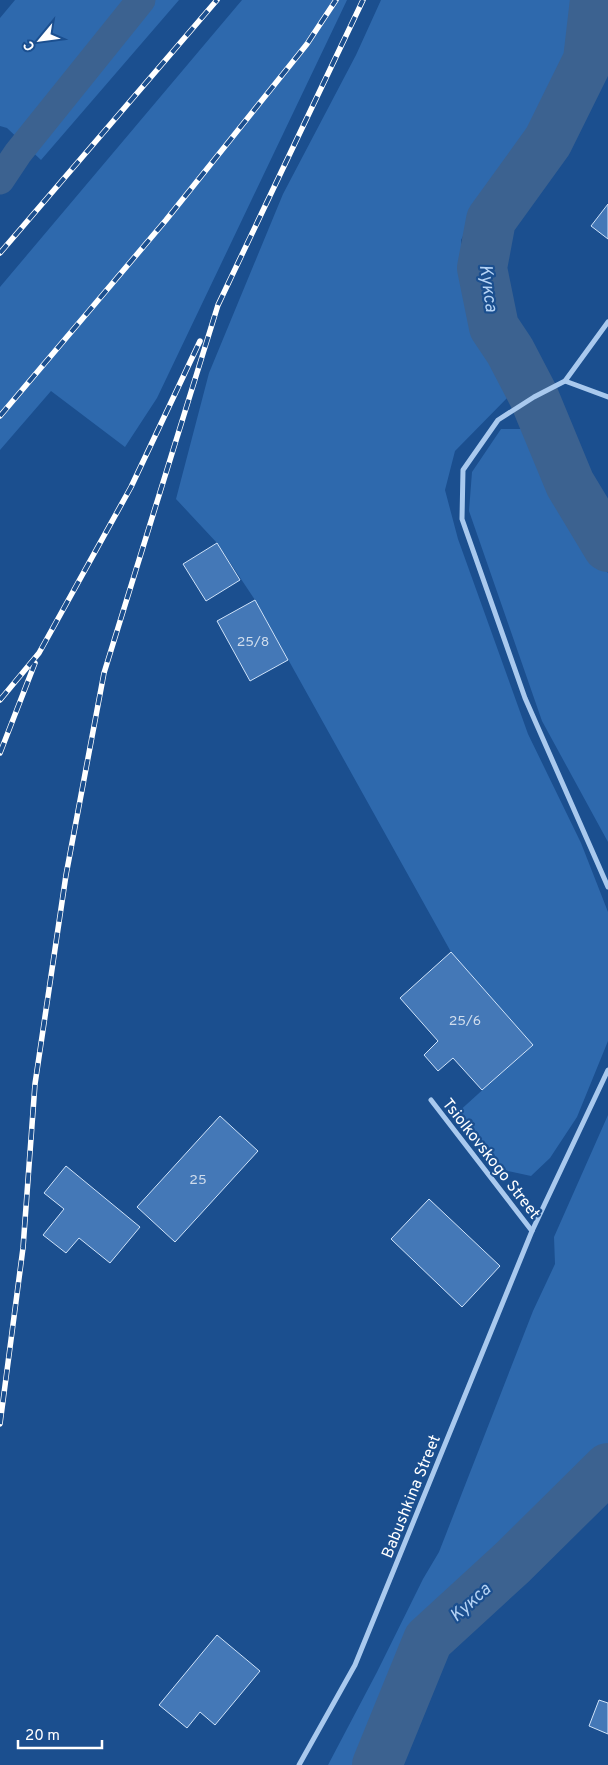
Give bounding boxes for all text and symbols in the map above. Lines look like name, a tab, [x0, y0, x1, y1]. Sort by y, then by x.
north arrow	[15, 15, 65, 65]
text: С	[20, 37, 40, 54]
water label: Кукса	[473, 263, 502, 314]
house number: 25/8	[237, 634, 269, 651]
house number: 25/6	[449, 1013, 481, 1030]
street label: Tsiolkovskogo Street	[437, 1095, 544, 1224]
house number: 25	[189, 1172, 207, 1189]
street label: Babushkina Street	[378, 1432, 446, 1561]
water label: Кукса	[446, 1578, 497, 1628]
scale bar	[18, 1718, 101, 1750]
text: 20 m	[25, 1727, 60, 1746]

